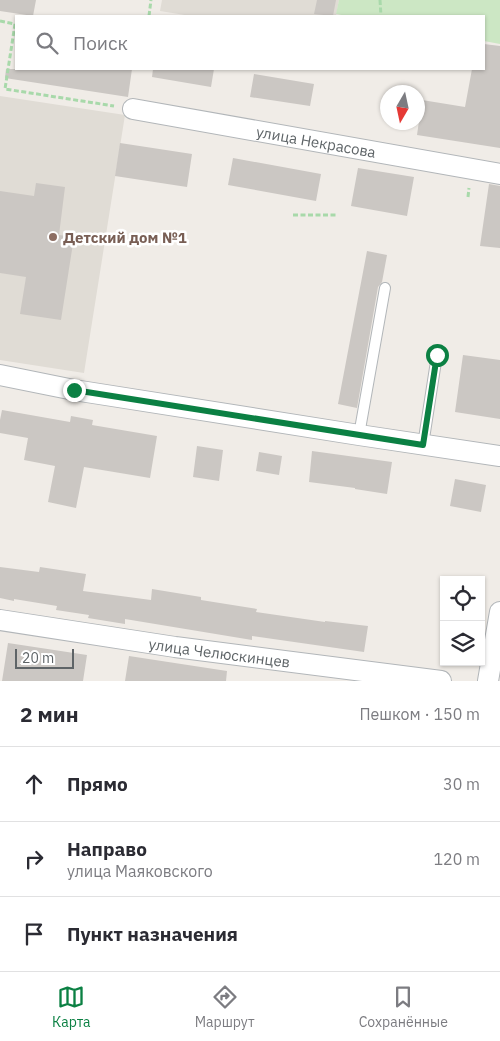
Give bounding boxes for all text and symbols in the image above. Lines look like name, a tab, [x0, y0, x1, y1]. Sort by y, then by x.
search box	[15, 15, 485, 70]
icon: search	[33, 29, 61, 57]
text: Поиск	[73, 31, 128, 55]
north arrow	[380, 85, 425, 130]
street label: улица Некрасова	[255, 122, 377, 161]
place label: Детский дом №1	[63, 228, 187, 247]
marker: Детский дом №1	[47, 231, 59, 243]
route start	[426, 344, 449, 367]
route end	[63, 379, 86, 402]
map controls	[440, 576, 485, 666]
button: locate	[440, 576, 485, 621]
button: layers	[440, 621, 485, 666]
street label: улица Челюскинцев	[148, 634, 291, 671]
scale bar	[15, 646, 74, 669]
text: 20 m	[22, 649, 54, 667]
text: 2 мин	[20, 700, 79, 728]
text: Пешком · 150 m	[359, 704, 480, 724]
icon: ahead	[20, 770, 48, 798]
text: Прямо	[67, 772, 128, 796]
text: 30 m	[443, 774, 480, 794]
text: Направо	[67, 837, 147, 861]
icon: right	[20, 845, 48, 873]
text: 120 m	[433, 849, 480, 869]
text: улица Маяковского	[67, 861, 213, 881]
icon: arrive	[20, 920, 48, 948]
text: Пункт назначения	[67, 922, 238, 946]
tab: Карта	[52, 983, 91, 1031]
tab: Маршрут	[195, 983, 255, 1031]
tab: Сохранённые	[359, 983, 448, 1031]

